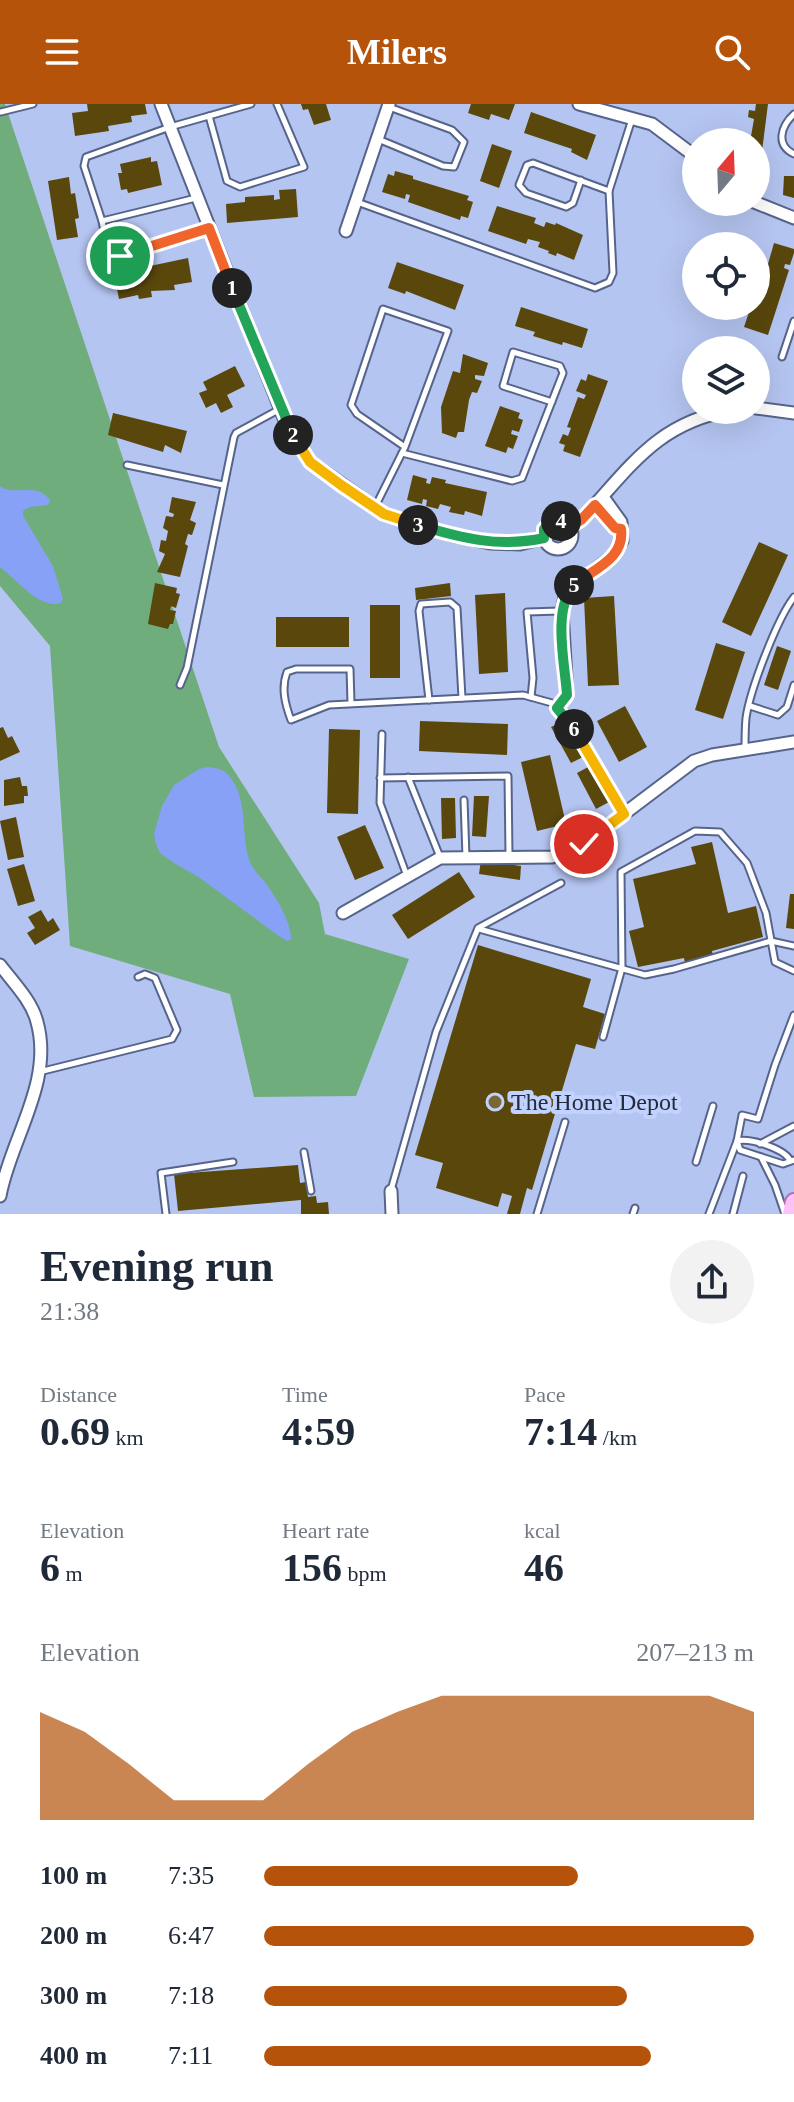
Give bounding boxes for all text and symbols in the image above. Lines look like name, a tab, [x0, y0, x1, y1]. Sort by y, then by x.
icon: menu	[40, 30, 84, 74]
icon: search	[710, 30, 754, 74]
text: Milers	[347, 32, 447, 72]
north arrow	[682, 128, 770, 216]
map controls	[682, 128, 770, 424]
pin	[86, 222, 154, 290]
button: locate	[682, 232, 770, 320]
icon: arrive	[98, 234, 142, 278]
pin: 1	[212, 268, 252, 308]
text: 1	[227, 275, 238, 300]
button: layers	[682, 336, 770, 424]
pin: 2	[273, 415, 313, 455]
text: 2	[288, 422, 299, 447]
pin: 4	[541, 501, 581, 541]
pin: 3	[398, 505, 438, 545]
text: 4	[556, 508, 567, 533]
text: 3	[413, 512, 424, 537]
pin: 5	[554, 565, 594, 605]
text: 5	[569, 572, 580, 597]
pin: 6	[554, 709, 594, 749]
text: 6	[569, 716, 580, 741]
pin	[550, 810, 618, 878]
icon: check	[562, 822, 606, 866]
place label: The Home Depot	[511, 1089, 678, 1115]
marker: The Home Depot	[486, 1093, 504, 1111]
button: share	[670, 1240, 754, 1324]
text: Evening run	[40, 1242, 274, 1291]
text: 21:38	[40, 1297, 99, 1326]
text: Distance	[40, 1382, 117, 1407]
text: Time	[282, 1382, 328, 1407]
text: Pace	[524, 1382, 566, 1407]
text: 0.69	[40, 1409, 110, 1454]
text: 4:59	[282, 1409, 355, 1454]
text: 7:14	[524, 1409, 597, 1454]
text: km	[110, 1425, 144, 1450]
text: /km	[597, 1425, 637, 1450]
text: Elevation	[40, 1518, 124, 1543]
text: Heart rate	[282, 1518, 369, 1543]
text: kcal	[524, 1518, 561, 1543]
text: 6	[40, 1545, 60, 1590]
text: 156	[282, 1545, 342, 1590]
text: 46	[524, 1545, 564, 1590]
text: m	[60, 1561, 83, 1586]
text: bpm	[342, 1561, 387, 1586]
text: Elevation	[40, 1638, 140, 1667]
text: 207–213 m	[636, 1638, 754, 1667]
text: 100 m	[40, 1861, 107, 1890]
text: 7:35	[168, 1861, 214, 1890]
text: 200 m	[40, 1921, 107, 1950]
text: 6:47	[168, 1921, 214, 1950]
text: 300 m	[40, 1981, 107, 2010]
text: 7:18	[168, 1981, 214, 2010]
text: 400 m	[40, 2041, 107, 2070]
text: 7:11	[168, 2041, 213, 2070]

